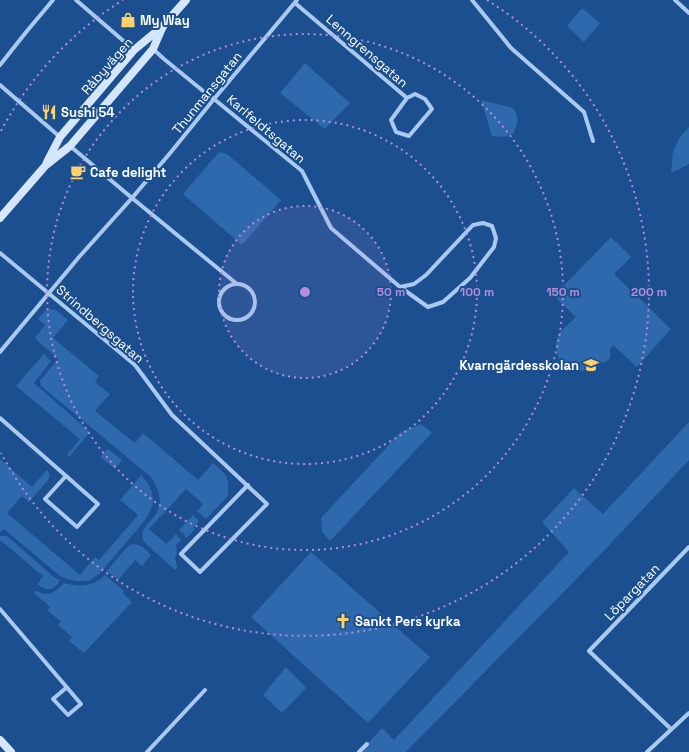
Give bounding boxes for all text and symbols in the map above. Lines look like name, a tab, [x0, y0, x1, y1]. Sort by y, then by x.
shop icon: My Way	[119, 11, 137, 29]
street label: Lenngrensgatan	[323, 11, 411, 91]
place label: My Way	[140, 12, 190, 29]
street label: Råbyvägen	[78, 34, 136, 98]
street label: Thunmansgatan	[168, 48, 246, 138]
street label: Karlfeldtsgatan	[223, 91, 309, 167]
restaurant icon: Sushi 54	[40, 103, 58, 121]
place label: Sushi 54	[61, 104, 115, 121]
cafe icon: Cafe delight	[69, 163, 87, 181]
place label: Cafe delight	[90, 164, 167, 181]
street label: Strindbergsgatan	[52, 281, 148, 367]
text: 50 m	[377, 284, 405, 300]
text: 100 m	[460, 284, 494, 300]
text: 150 m	[546, 284, 580, 300]
text: 200 m	[631, 284, 667, 300]
centre of rings	[298, 285, 312, 299]
school or university icon: Kvarngärdesskolan	[582, 356, 600, 374]
place label: Kvarngärdesskolan	[460, 357, 579, 374]
street label: Löpargatan	[601, 560, 663, 624]
church icon: Sankt Pers kyrka	[334, 612, 352, 630]
place label: Sankt Pers kyrka	[355, 613, 461, 630]

